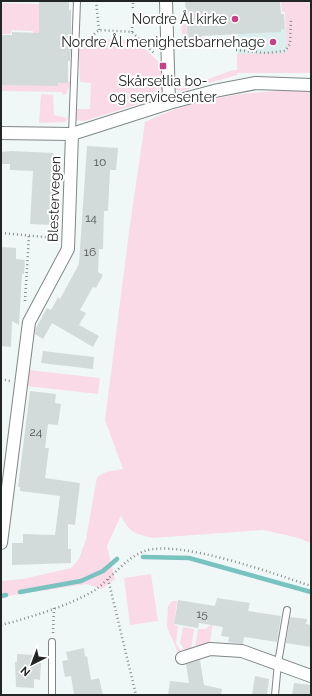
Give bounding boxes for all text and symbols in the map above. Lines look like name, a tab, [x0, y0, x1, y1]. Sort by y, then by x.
place label: Nordre Ål kirke	[131, 10, 227, 27]
marker: Nordre Ål kirke	[230, 14, 240, 24]
place label: Nordre Ål menighetsbarnehage	[61, 33, 265, 50]
marker: Nordre Ål menighetsbarnehage	[268, 37, 278, 47]
marker: Skårsetlia bo- og servicesenter	[158, 61, 168, 71]
place label: Skårsetlia bo- og servicesenter	[109, 73, 217, 105]
house number: 10	[94, 155, 106, 169]
street label: Blestervegen	[44, 156, 64, 242]
house number: 14	[85, 211, 97, 225]
house number: 16	[84, 245, 96, 259]
house number: 24	[30, 425, 43, 439]
house number: 15	[196, 607, 208, 621]
north arrow	[12, 644, 52, 684]
text: N	[18, 663, 33, 679]

